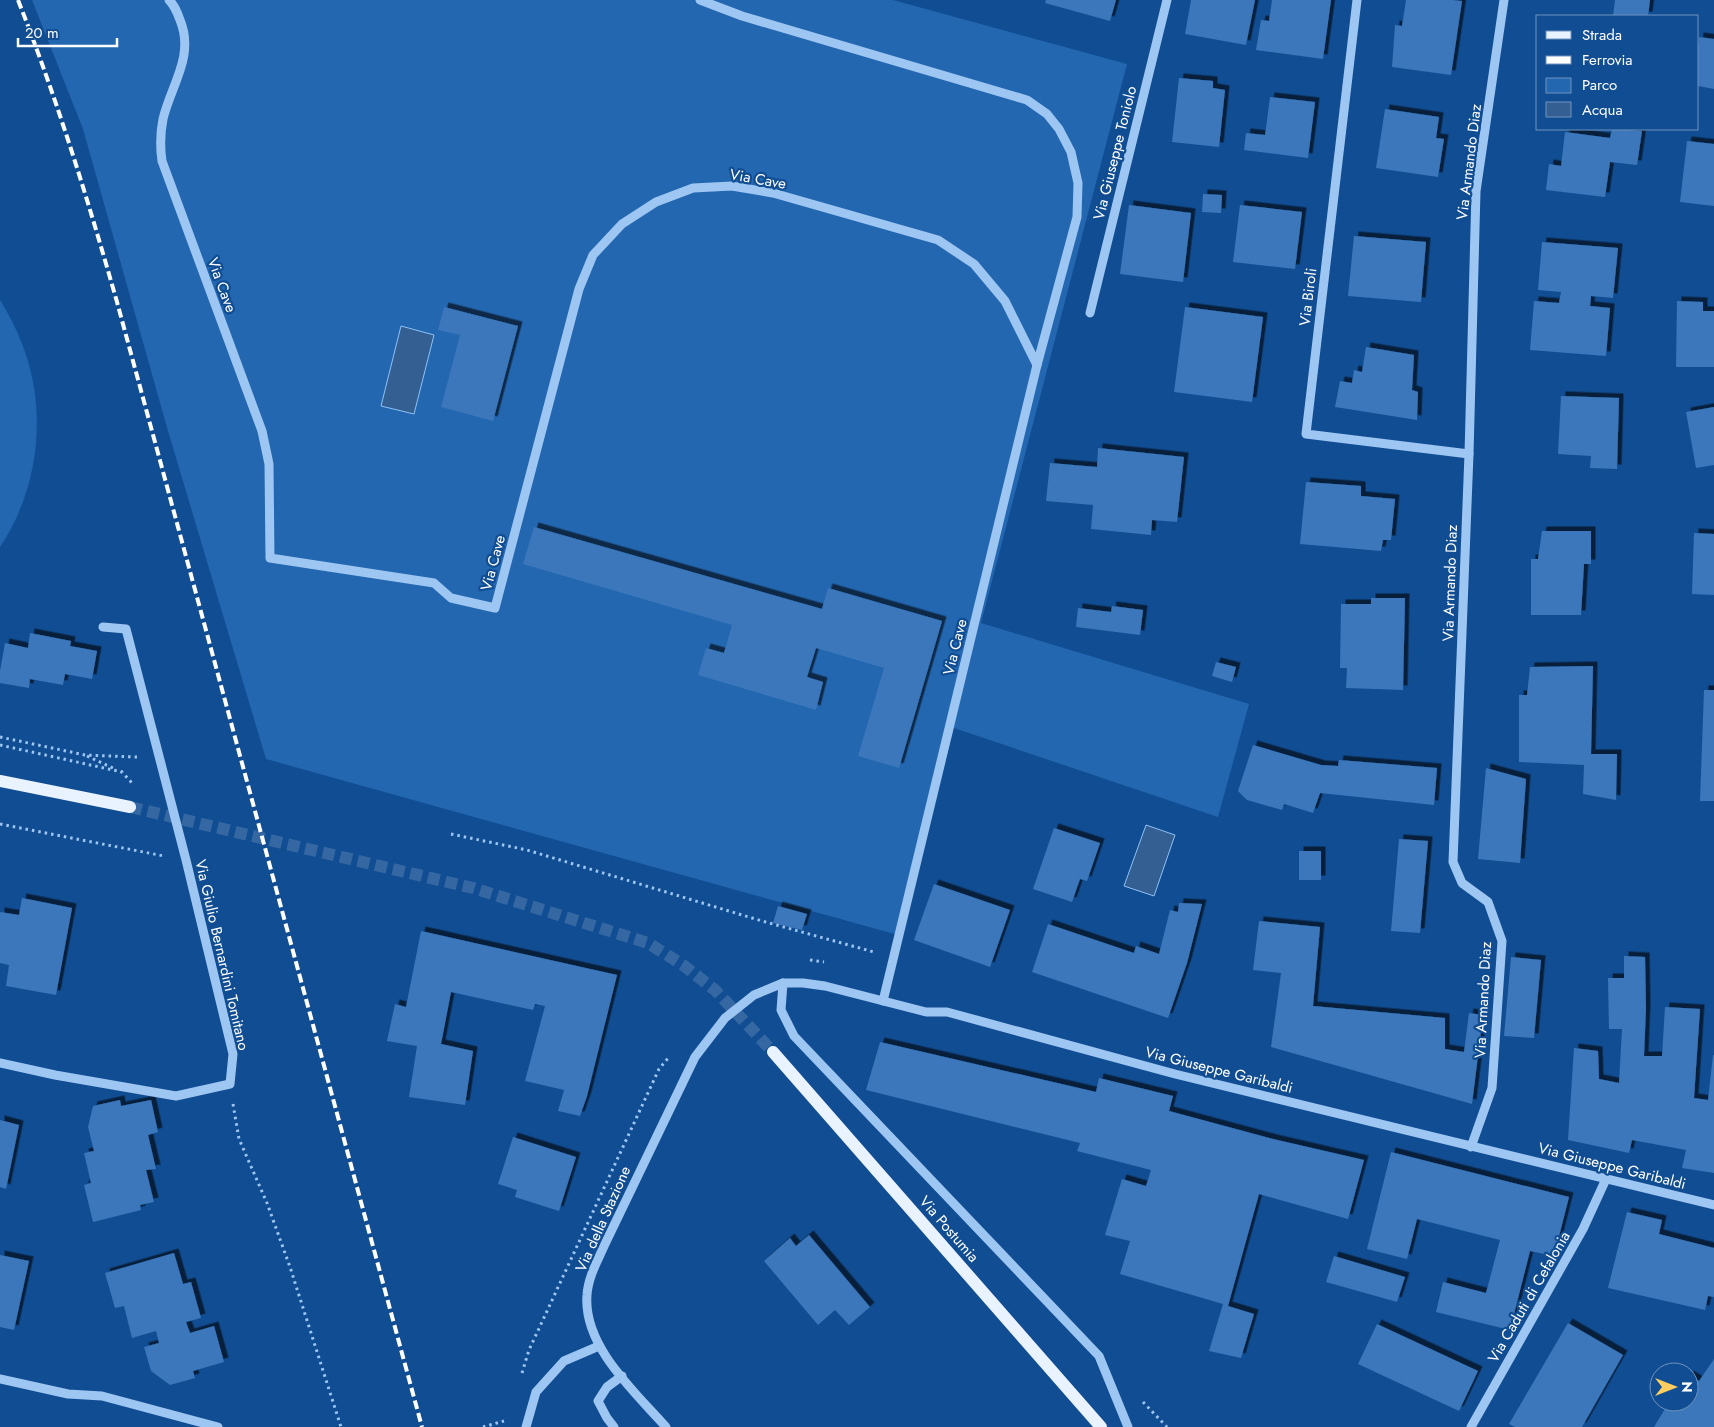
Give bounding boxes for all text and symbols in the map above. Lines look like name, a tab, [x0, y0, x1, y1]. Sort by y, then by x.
scale bar	[18, 15, 116, 47]
legend	[1536, 15, 1699, 130]
text: 20 m	[25, 22, 59, 44]
text: Strada	[1582, 24, 1622, 46]
text: Ferrovia	[1582, 49, 1633, 71]
text: Parco	[1582, 74, 1617, 96]
street label: Via Giuseppe Toniolo	[1088, 84, 1142, 222]
text: Acqua	[1582, 99, 1623, 121]
street label: Via Armando Diaz	[1451, 103, 1487, 221]
street label: Via Cave	[728, 163, 788, 195]
street label: Via Cave	[202, 254, 242, 316]
street label: Via Biroli	[1294, 267, 1322, 327]
street label: Via Armando Diaz	[1437, 524, 1463, 642]
street label: Via Cave	[475, 532, 511, 593]
street label: Via Cave	[937, 616, 973, 677]
street label: Via Giulio Bernardini Tomitano	[189, 857, 255, 1053]
street label: Via Armando Diaz	[1469, 941, 1497, 1059]
street label: Via Giuseppe Garibaldi	[1143, 1041, 1295, 1099]
street label: Via Giuseppe Garibaldi	[1536, 1137, 1688, 1195]
street label: Via della Stazione	[570, 1162, 636, 1276]
street label: Via Postumia	[914, 1191, 984, 1267]
street label: Via Caduti di Cefalonia	[1482, 1227, 1576, 1367]
north arrow	[1649, 1362, 1699, 1412]
text: N	[1677, 1381, 1697, 1393]

